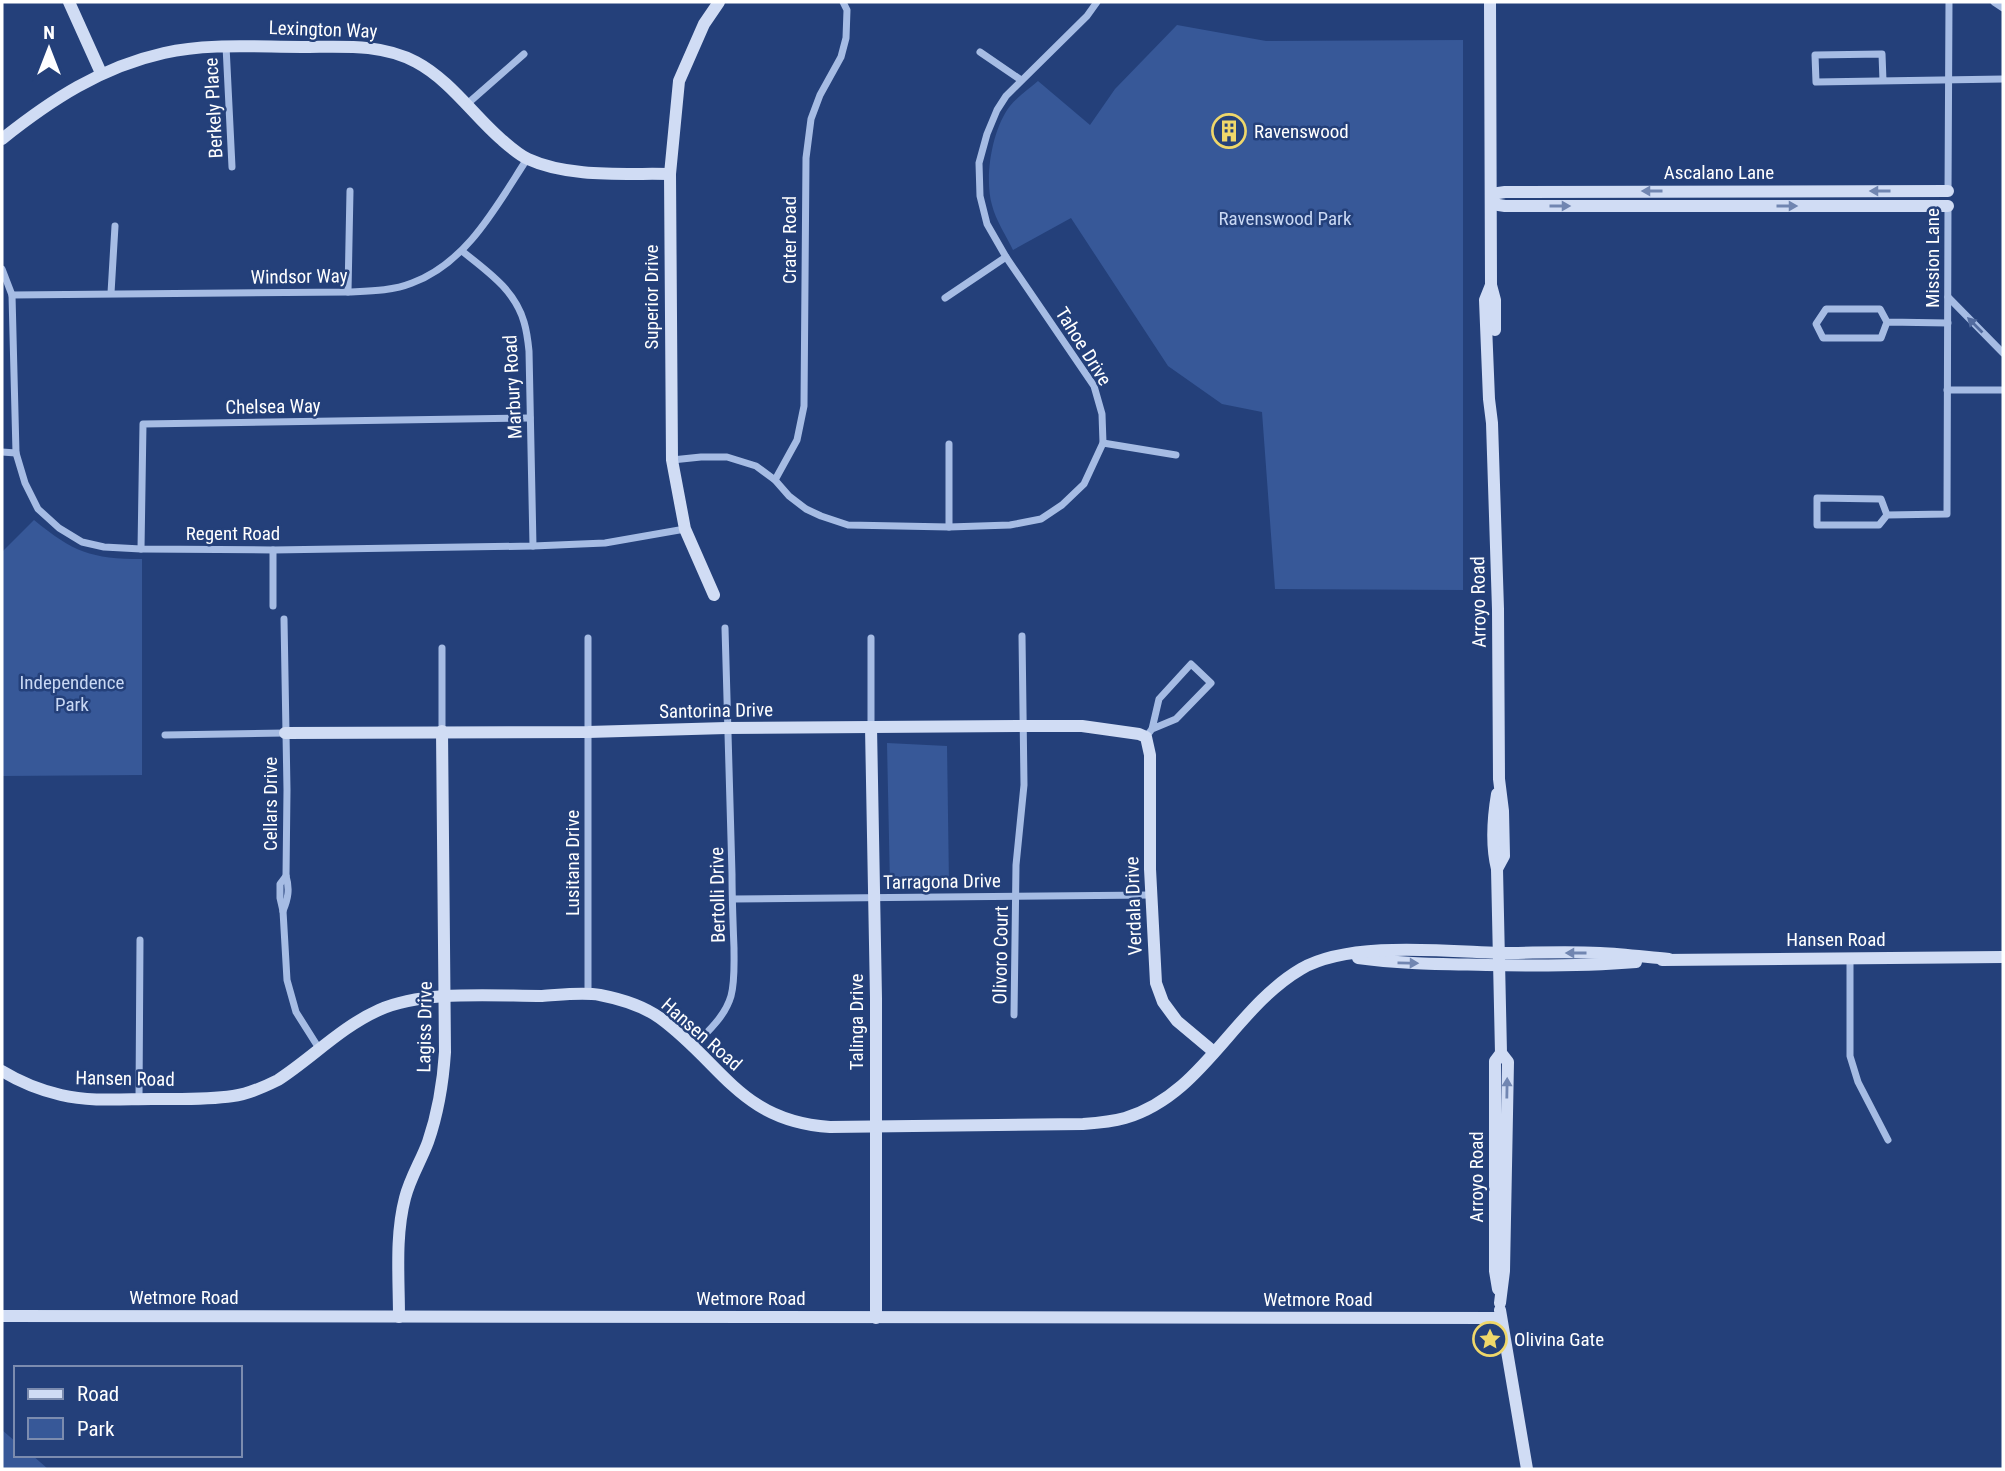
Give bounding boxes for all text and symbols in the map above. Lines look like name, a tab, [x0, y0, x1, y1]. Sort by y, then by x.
north arrow	[14, 14, 84, 84]
street label: Lexington Way	[268, 16, 378, 43]
text: N	[43, 21, 55, 44]
street label: Berkely Place	[199, 57, 228, 159]
building icon: Ravenswood	[1210, 112, 1248, 150]
place label: Ravenswood	[1254, 120, 1349, 143]
street label: Ascalano Lane	[1664, 161, 1774, 184]
one-way arrow	[1641, 185, 1663, 197]
one-way arrow	[1869, 185, 1891, 197]
street label: Crater Road	[778, 196, 801, 284]
one-way arrow	[1549, 200, 1571, 212]
one-way arrow	[1776, 200, 1798, 212]
park label: Ravenswood Park	[1219, 207, 1352, 230]
street label: Mission Lane	[1921, 208, 1944, 308]
street label: Superior Drive	[640, 244, 663, 350]
street label: Windsor Way	[250, 264, 348, 289]
street label: Tahoe Drive	[1051, 303, 1117, 390]
one-way arrow	[1967, 316, 1984, 333]
street label: Marbury Road	[498, 334, 527, 440]
street label: Chelsea Way	[225, 394, 321, 419]
street label: Regent Road	[186, 522, 280, 545]
street label: Arroyo Road	[1466, 556, 1491, 648]
park label: Independence Park	[20, 671, 125, 716]
street label: Santorina Drive	[659, 698, 773, 723]
street label: Cellars Drive	[259, 757, 282, 851]
street label: Lusitana Drive	[561, 810, 584, 916]
street label: Bertolli Drive	[705, 847, 730, 943]
street label: Verdala Drive	[1120, 856, 1147, 956]
street label: Tarragona Drive	[883, 869, 1001, 894]
street label: Olivoro Court	[988, 906, 1013, 1004]
street label: Hansen Road	[1786, 928, 1886, 951]
one-way arrow	[1565, 947, 1587, 959]
one-way arrow	[1397, 958, 1419, 969]
street label: Talinga Drive	[845, 974, 868, 1070]
street label: Lagiss Drive	[412, 981, 437, 1073]
street label: Hansen Road	[657, 993, 747, 1076]
street label: Hansen Road	[75, 1066, 175, 1091]
one-way arrow	[1501, 1077, 1513, 1099]
street label: Arroyo Road	[1465, 1131, 1488, 1223]
street label: Wetmore Road	[129, 1286, 239, 1309]
street label: Wetmore Road	[696, 1287, 806, 1310]
street label: Wetmore Road	[1263, 1288, 1373, 1311]
place icon: Olivina Gate	[1471, 1320, 1509, 1358]
place label: Olivina Gate	[1514, 1328, 1604, 1351]
legend	[14, 1366, 242, 1457]
text: Road	[77, 1382, 119, 1406]
text: Park	[77, 1417, 115, 1441]

